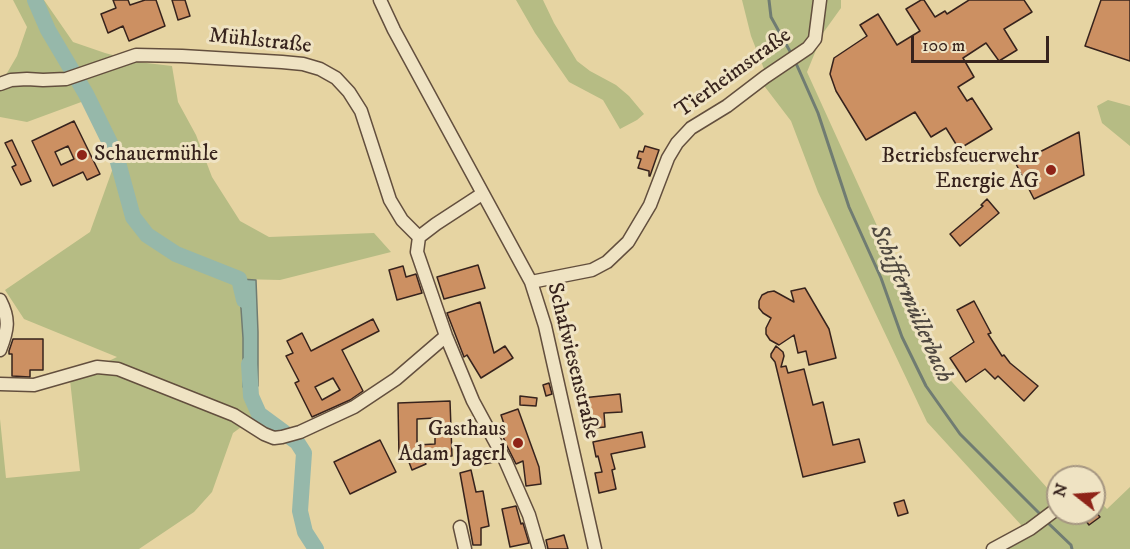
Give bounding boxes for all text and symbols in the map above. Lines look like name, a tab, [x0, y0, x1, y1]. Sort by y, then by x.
street label: Mühlstraße	[207, 23, 313, 61]
street label: Tierheimstraße	[671, 23, 797, 125]
scale bar	[914, 24, 1052, 62]
text: 100 m	[922, 35, 965, 57]
place label: Schauermühle	[94, 142, 218, 168]
place label: Betriebsfeuerwehr Energie AG	[881, 144, 1039, 196]
marker: Schauermühle	[75, 148, 89, 162]
marker: Betriebsfeuerwehr Energie AG	[1044, 163, 1058, 177]
water label: Schiffermüllerbach	[862, 220, 958, 388]
street label: Schafwiesenstraße	[540, 280, 604, 442]
place label: Gasthaus Adam Jagerl	[398, 417, 506, 469]
marker: Gasthaus Adam Jagerl	[511, 436, 525, 450]
north arrow	[1046, 465, 1106, 525]
text: N	[1049, 481, 1072, 500]

